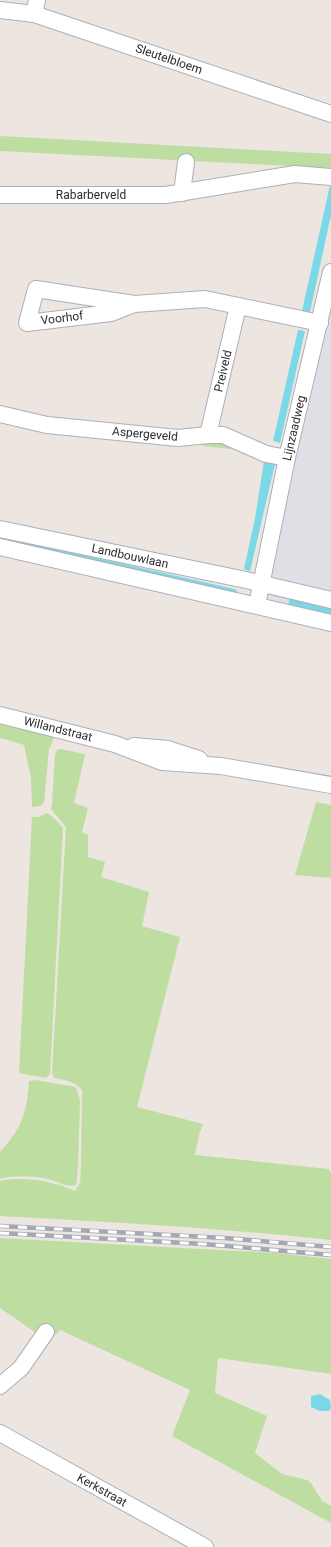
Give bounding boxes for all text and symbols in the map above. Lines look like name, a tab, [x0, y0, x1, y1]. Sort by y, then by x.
street label: Sleutelbloem	[134, 41, 204, 77]
street label: Rabarberveld	[56, 188, 126, 202]
street label: Voorhof	[40, 308, 85, 328]
street label: Preiveld	[211, 349, 235, 393]
street label: Lijnzaadweg	[280, 394, 308, 462]
street label: Aspergeveld	[112, 424, 178, 444]
street label: Landbouwlaan	[90, 541, 170, 571]
street label: Willandstraat	[22, 714, 94, 744]
street label: Kerkstraat	[75, 1471, 129, 1509]

